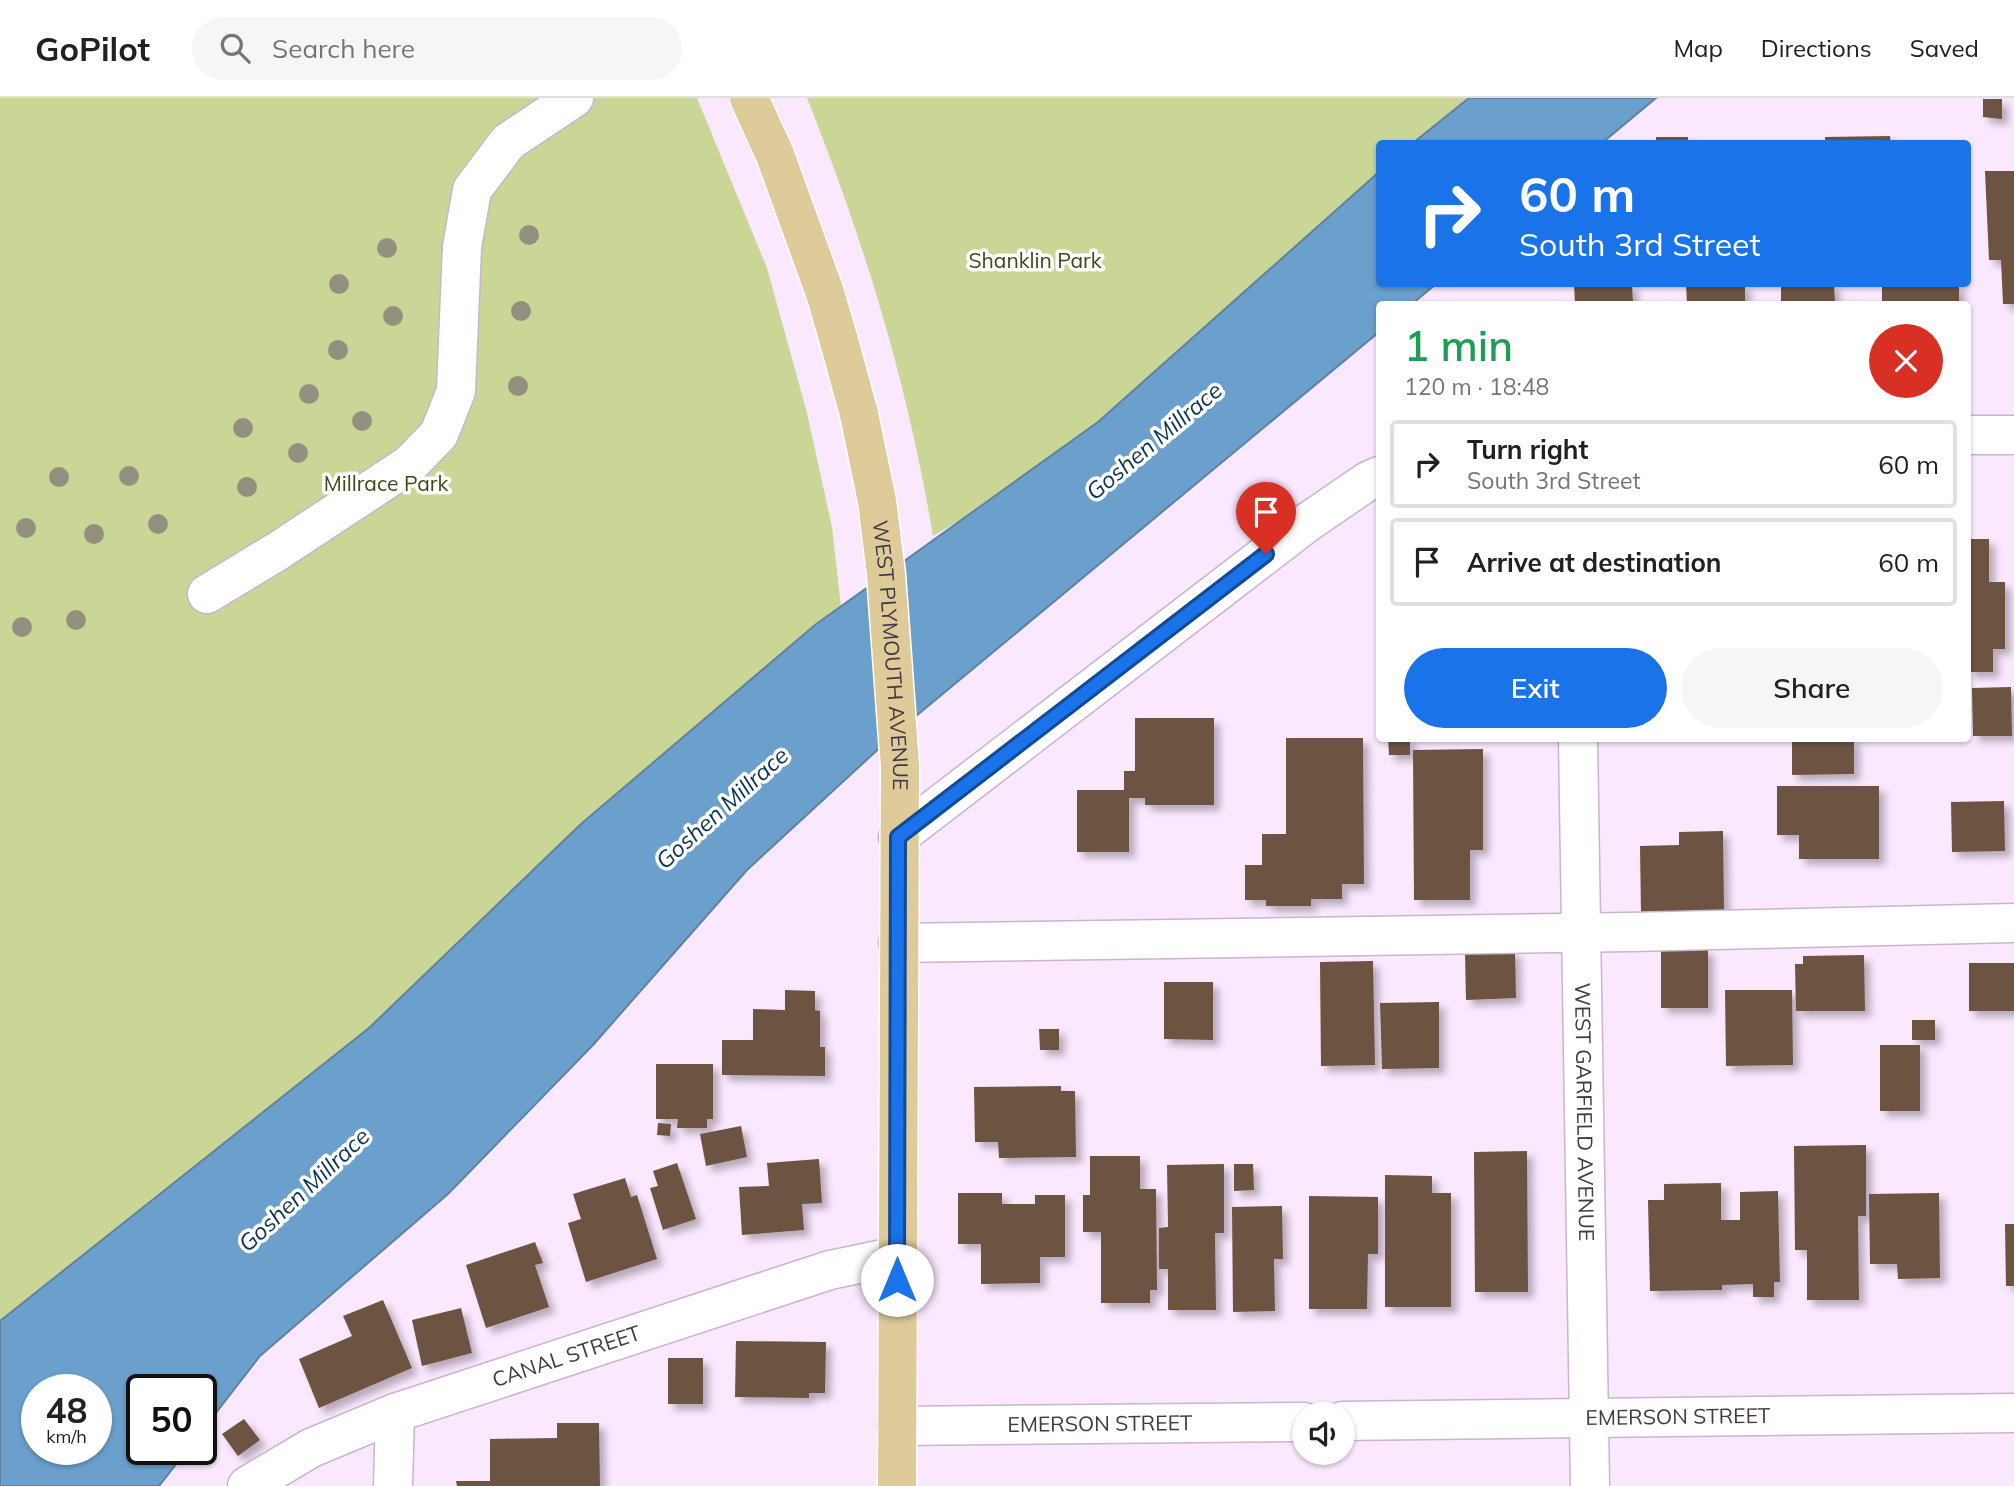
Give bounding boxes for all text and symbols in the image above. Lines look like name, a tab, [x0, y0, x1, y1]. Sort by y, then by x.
search box	[192, 17, 682, 80]
text: GoPilot	[35, 28, 150, 69]
icon: search	[216, 29, 254, 67]
text: Search here	[272, 32, 415, 65]
text: Map	[1673, 33, 1723, 63]
text: Directions	[1761, 33, 1872, 63]
text: Saved	[1910, 33, 1979, 63]
text: 60 m	[1519, 163, 1635, 224]
icon: right	[1404, 168, 1495, 259]
text: South 3rd Street	[1519, 224, 1761, 264]
park label: Shanklin Park	[968, 247, 1102, 273]
text: 1 min	[1404, 319, 1513, 372]
button: close	[1869, 324, 1943, 398]
text: 120 m · 18:48	[1404, 372, 1549, 401]
water label: Goshen Millrace	[1080, 375, 1228, 506]
text: Turn right	[1467, 433, 1588, 466]
icon: right	[1408, 445, 1446, 483]
text: 60 m	[1878, 448, 1939, 481]
text: South 3rd Street	[1467, 466, 1641, 495]
park label: Millrace Park	[324, 470, 448, 496]
pin	[1236, 482, 1296, 554]
icon: arrive	[1247, 493, 1285, 531]
street label: WEST PLYMOUTH AVENUE	[867, 519, 914, 790]
icon: arrive	[1408, 543, 1446, 581]
text: Arrive at destination	[1467, 546, 1722, 579]
text: 60 m	[1878, 546, 1939, 579]
button: Exit	[1404, 648, 1667, 728]
button: Share	[1681, 648, 1943, 728]
water label: Goshen Millrace	[649, 740, 794, 875]
street label: WEST GARFIELD AVENUE	[1570, 982, 1600, 1242]
water label: Goshen Millrace	[232, 1122, 375, 1258]
position arrow	[860, 1243, 934, 1317]
street label: CANAL STREET	[489, 1319, 644, 1392]
speed limit sign: 50	[126, 1374, 217, 1465]
text: 48	[45, 1388, 88, 1432]
map controls	[1292, 1402, 1355, 1465]
button: sound	[1292, 1402, 1355, 1465]
street label: EMERSON STREET	[1585, 1402, 1771, 1430]
street label: EMERSON STREET	[1007, 1409, 1193, 1437]
text: km/h	[46, 1425, 87, 1448]

